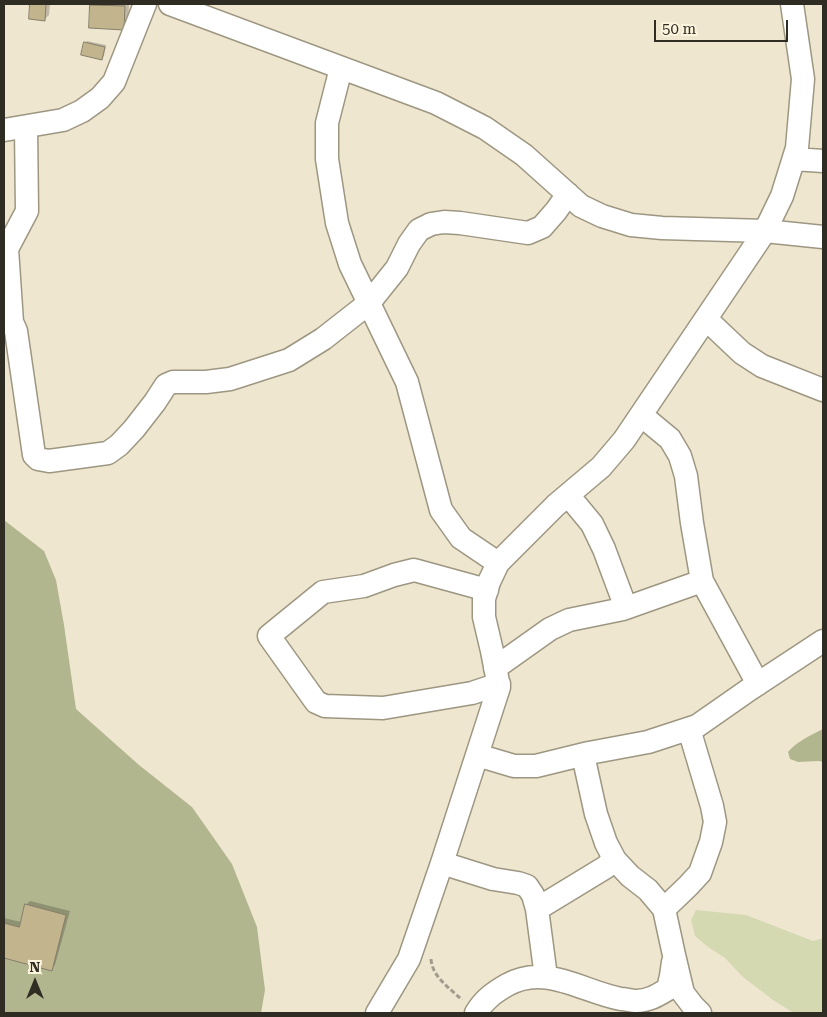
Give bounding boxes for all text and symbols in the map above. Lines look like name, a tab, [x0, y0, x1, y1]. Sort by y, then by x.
scale bar	[657, 10, 791, 42]
text: 50 m	[662, 20, 696, 38]
north arrow	[10, 957, 60, 1007]
text: N	[30, 959, 40, 975]

